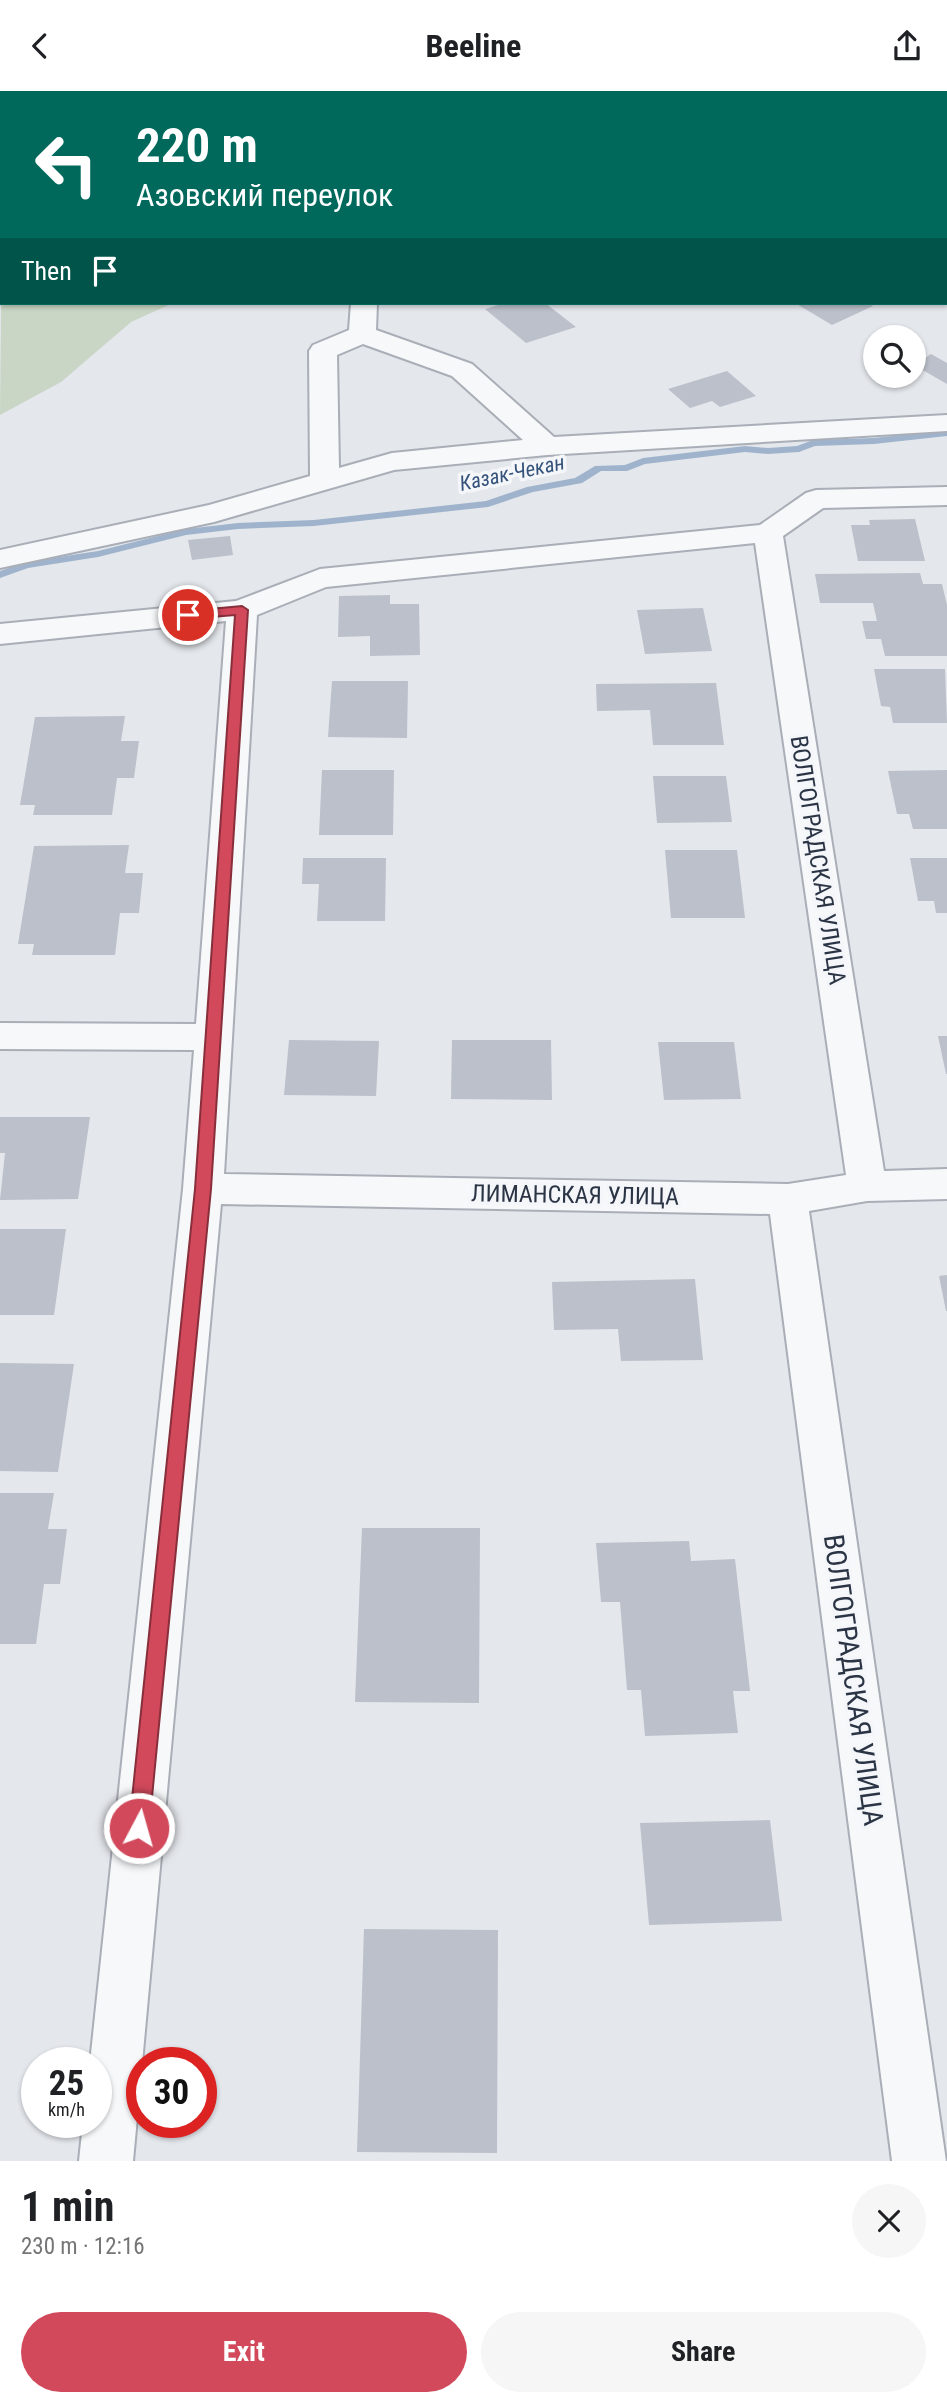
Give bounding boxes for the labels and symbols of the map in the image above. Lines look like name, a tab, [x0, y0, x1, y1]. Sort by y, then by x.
water label: Казак-Чекан	[457, 450, 567, 496]
pin	[158, 585, 218, 645]
street label: ВОЛГОГРАДСКАЯ УЛИЦА	[784, 733, 852, 987]
street label: ЛИМАНСКАЯ УЛИЦА	[471, 1179, 679, 1211]
street label: ВОЛГОГРАДСКАЯ УЛИЦА	[817, 1532, 890, 1828]
position arrow	[102, 1791, 176, 1865]
speed limit sign: 30	[126, 2047, 217, 2138]

